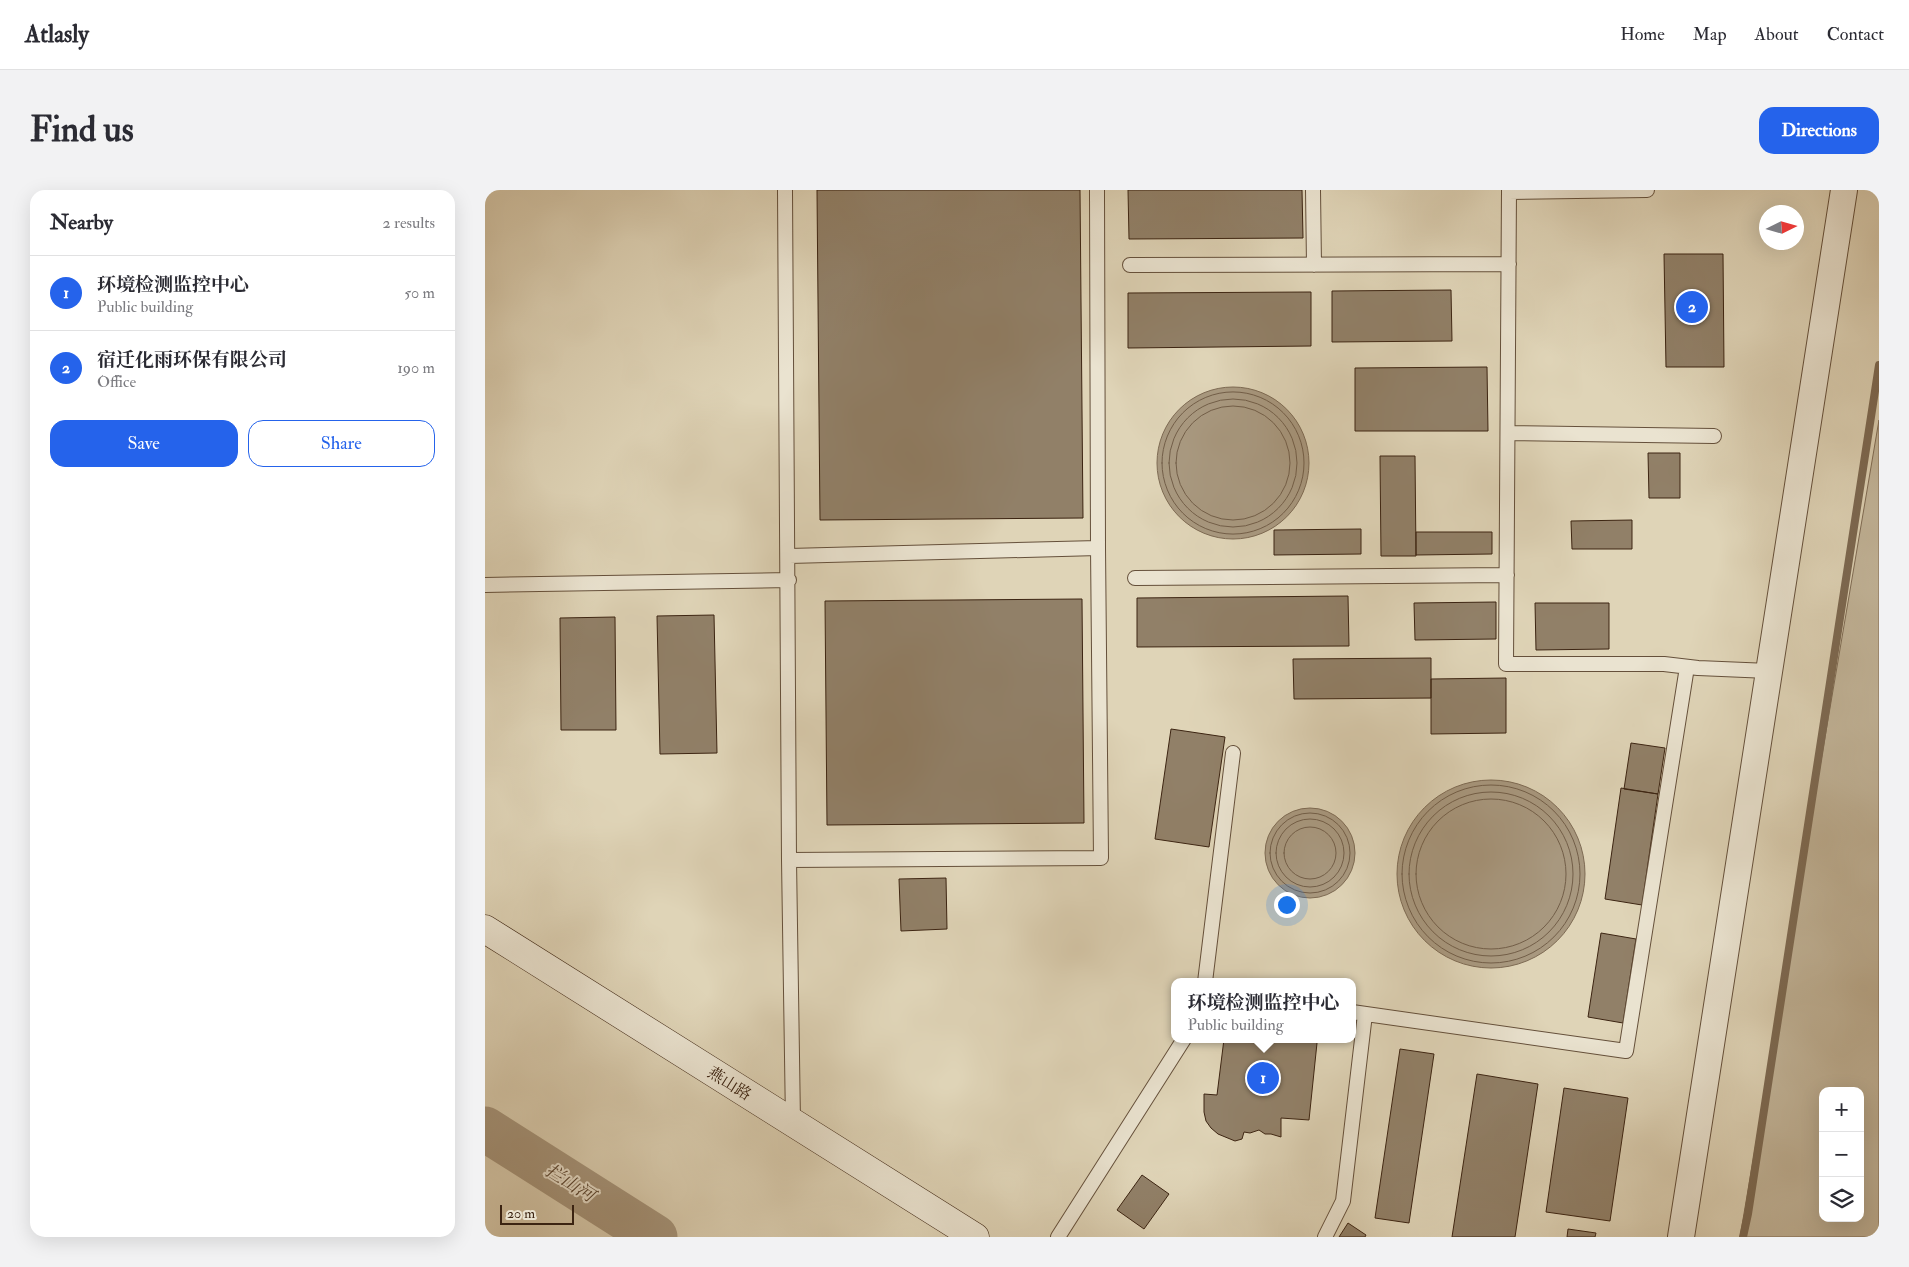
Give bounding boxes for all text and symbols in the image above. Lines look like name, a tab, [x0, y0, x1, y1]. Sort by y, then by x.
text: Atlasly	[25, 19, 89, 50]
text: Home	[1620, 23, 1665, 46]
text: Map	[1693, 23, 1727, 46]
text: About	[1755, 23, 1799, 46]
text: Contact	[1827, 23, 1884, 46]
button: Directions	[1759, 107, 1879, 154]
text: Find us	[30, 108, 134, 152]
north arrow	[1759, 205, 1804, 250]
text: Nearby	[50, 209, 113, 236]
text: 2 results	[382, 213, 435, 233]
text: 环境检测监控中心	[97, 273, 249, 297]
text: 1	[63, 283, 69, 303]
text: 50 m	[404, 283, 435, 303]
pin: 2	[1676, 288, 1708, 326]
text: Public building	[97, 297, 193, 317]
text: 宿迁化雨环保有限公司	[97, 348, 287, 372]
text: 2	[62, 358, 70, 378]
text: 190 m	[397, 358, 435, 378]
text: Office	[97, 372, 136, 392]
button: Save	[50, 420, 238, 467]
button: Share	[248, 420, 435, 467]
your location	[1274, 892, 1300, 918]
popup	[1171, 978, 1356, 1043]
text: 环境检测监控中心	[1187, 991, 1340, 1015]
text: Public building	[1187, 1015, 1284, 1035]
pin: 1	[1247, 1059, 1279, 1097]
street label: 燕山路	[704, 1063, 755, 1105]
map controls	[1819, 1087, 1864, 1222]
button: +	[1819, 1087, 1864, 1132]
button: −	[1819, 1132, 1864, 1177]
water label: 拦山河	[541, 1159, 601, 1209]
button: layers	[1819, 1177, 1864, 1222]
scale bar	[500, 1202, 574, 1225]
text: 20 m	[507, 1205, 535, 1222]

